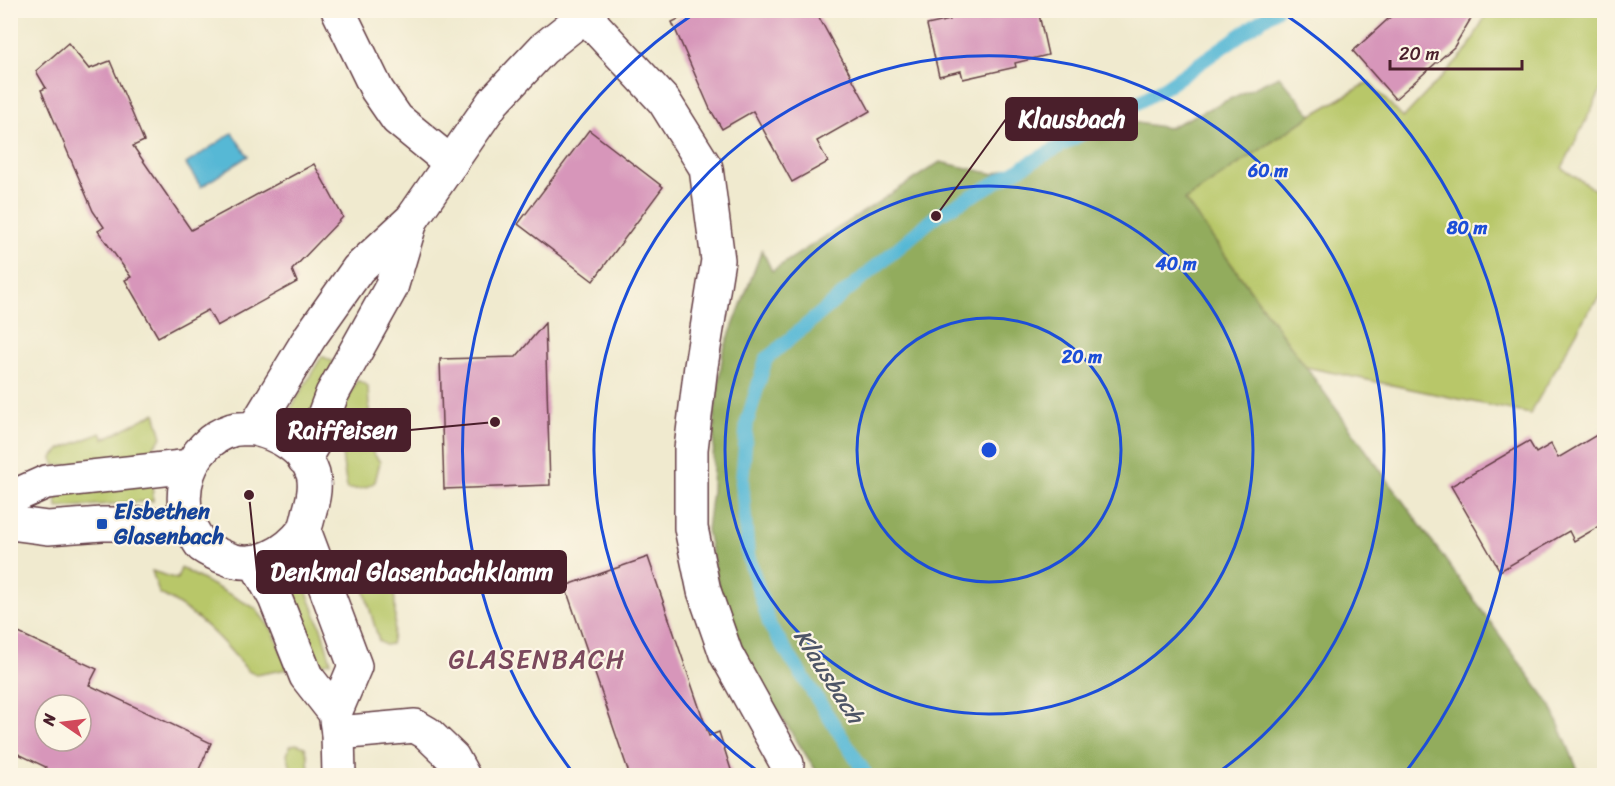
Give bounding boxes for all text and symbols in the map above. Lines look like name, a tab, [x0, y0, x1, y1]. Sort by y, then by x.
scale bar	[1390, 33, 1522, 71]
text: 20 m	[1399, 38, 1439, 70]
callout: Klausbach	[1006, 98, 1137, 140]
text: Klausbach	[1018, 98, 1126, 140]
text: 60 m	[1247, 155, 1288, 187]
text: 80 m	[1446, 212, 1488, 244]
text: 40 m	[1154, 248, 1197, 280]
text: 20 m	[1061, 341, 1102, 373]
callout: Raiffeisen	[277, 409, 410, 451]
text: Raiffeisen	[287, 409, 398, 451]
centre of rings	[979, 440, 999, 460]
place label: Elsbethen Glasenbach	[113, 492, 224, 556]
marker: Elsbethen Glasenbach	[95, 517, 109, 531]
callout: Denkmal Glasenbachklamm	[257, 551, 566, 593]
text: Denkmal Glasenbachklamm	[271, 551, 553, 593]
water label: Klausbach	[782, 620, 877, 734]
district label: GLASENBACH	[448, 636, 626, 682]
north arrow	[33, 693, 93, 753]
text: N	[33, 710, 65, 729]

